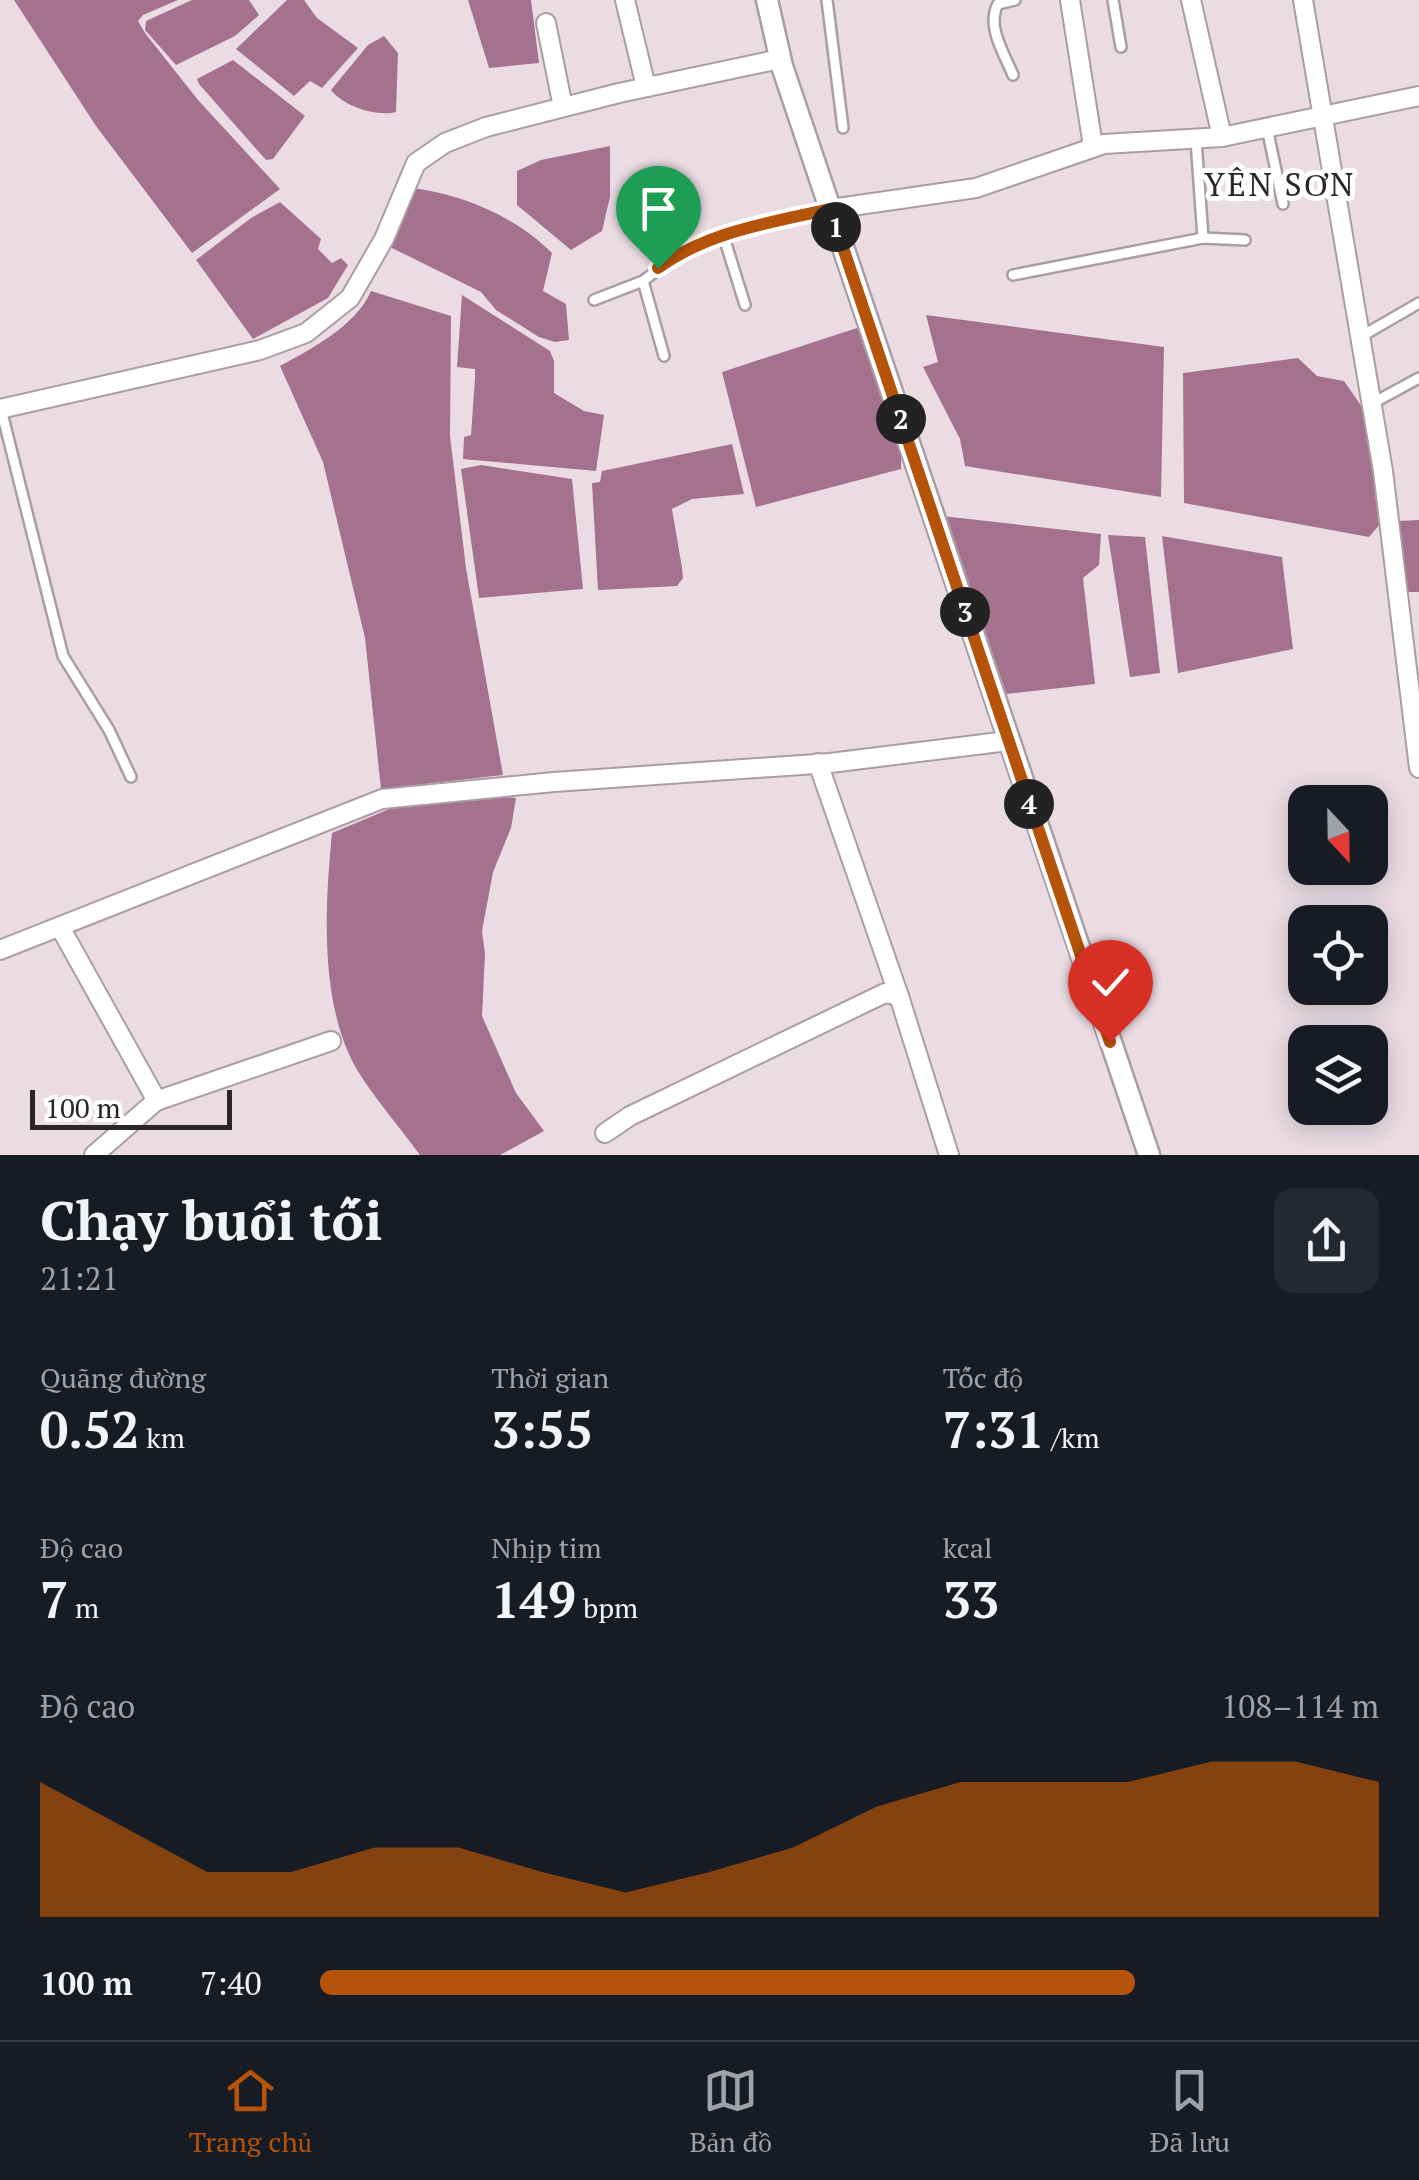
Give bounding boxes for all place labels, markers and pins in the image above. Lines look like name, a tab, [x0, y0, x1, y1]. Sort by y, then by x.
pin	[616, 166, 701, 269]
pin: 1	[811, 202, 861, 252]
pin: 2	[876, 394, 926, 444]
pin: 3	[940, 587, 990, 637]
pin: 4	[1004, 779, 1054, 829]
pin	[1068, 940, 1153, 1043]

